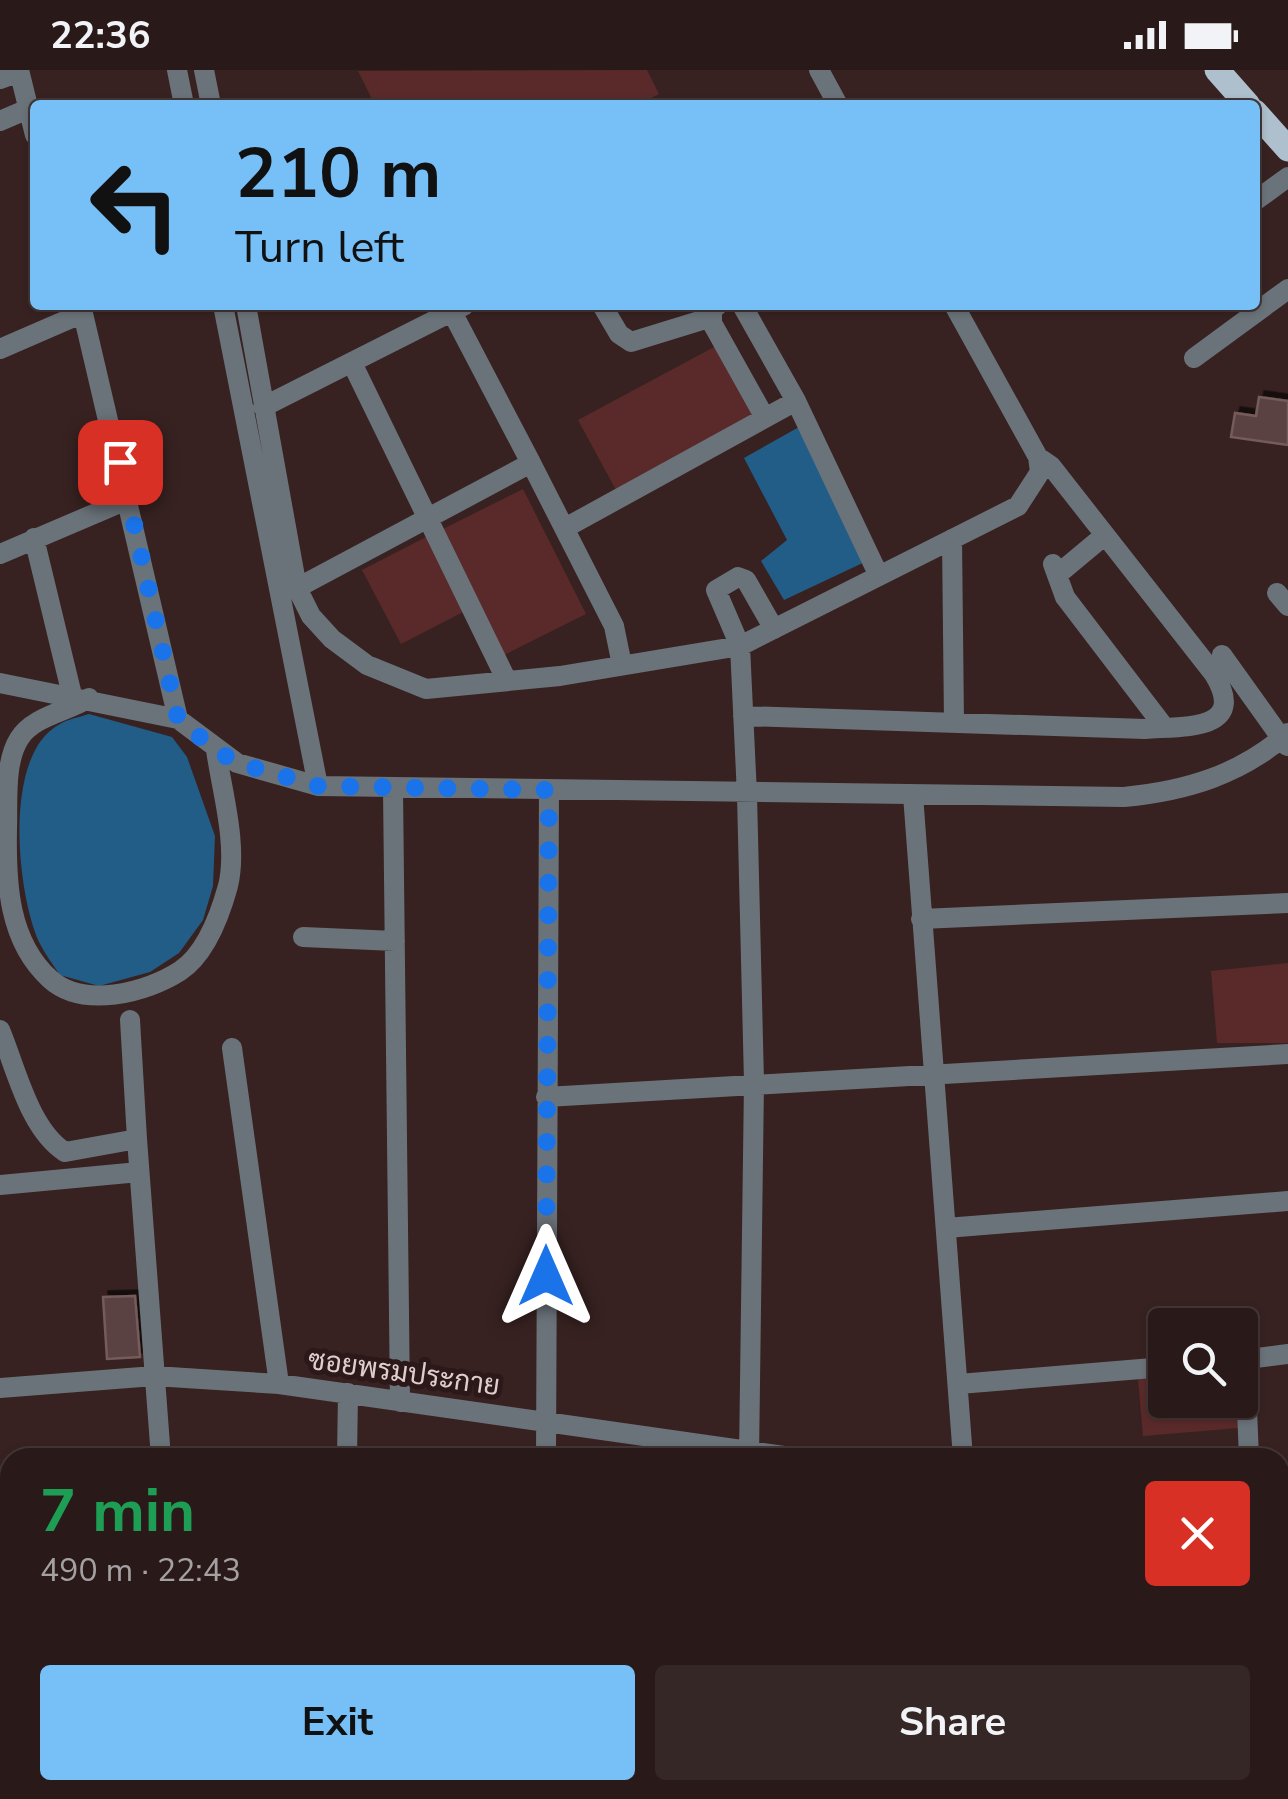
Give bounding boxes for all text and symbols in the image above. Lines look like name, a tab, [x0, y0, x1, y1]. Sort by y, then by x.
text: 22:36	[50, 10, 151, 61]
text: 210 m	[235, 126, 441, 222]
icon: left	[70, 140, 200, 270]
text: Turn left	[235, 217, 404, 278]
pin	[78, 420, 163, 505]
icon: arrive	[93, 435, 148, 490]
position arrow	[494, 1224, 598, 1328]
map controls	[1148, 1308, 1258, 1418]
button: search	[1148, 1308, 1258, 1418]
street label: ซอยพรมประกาย	[306, 1341, 502, 1405]
text: 7 min	[40, 1470, 195, 1552]
button: close	[1145, 1481, 1250, 1586]
text: 490 m · 22:43	[40, 1549, 241, 1592]
button: Exit	[40, 1665, 635, 1780]
button: Share	[655, 1665, 1250, 1780]

